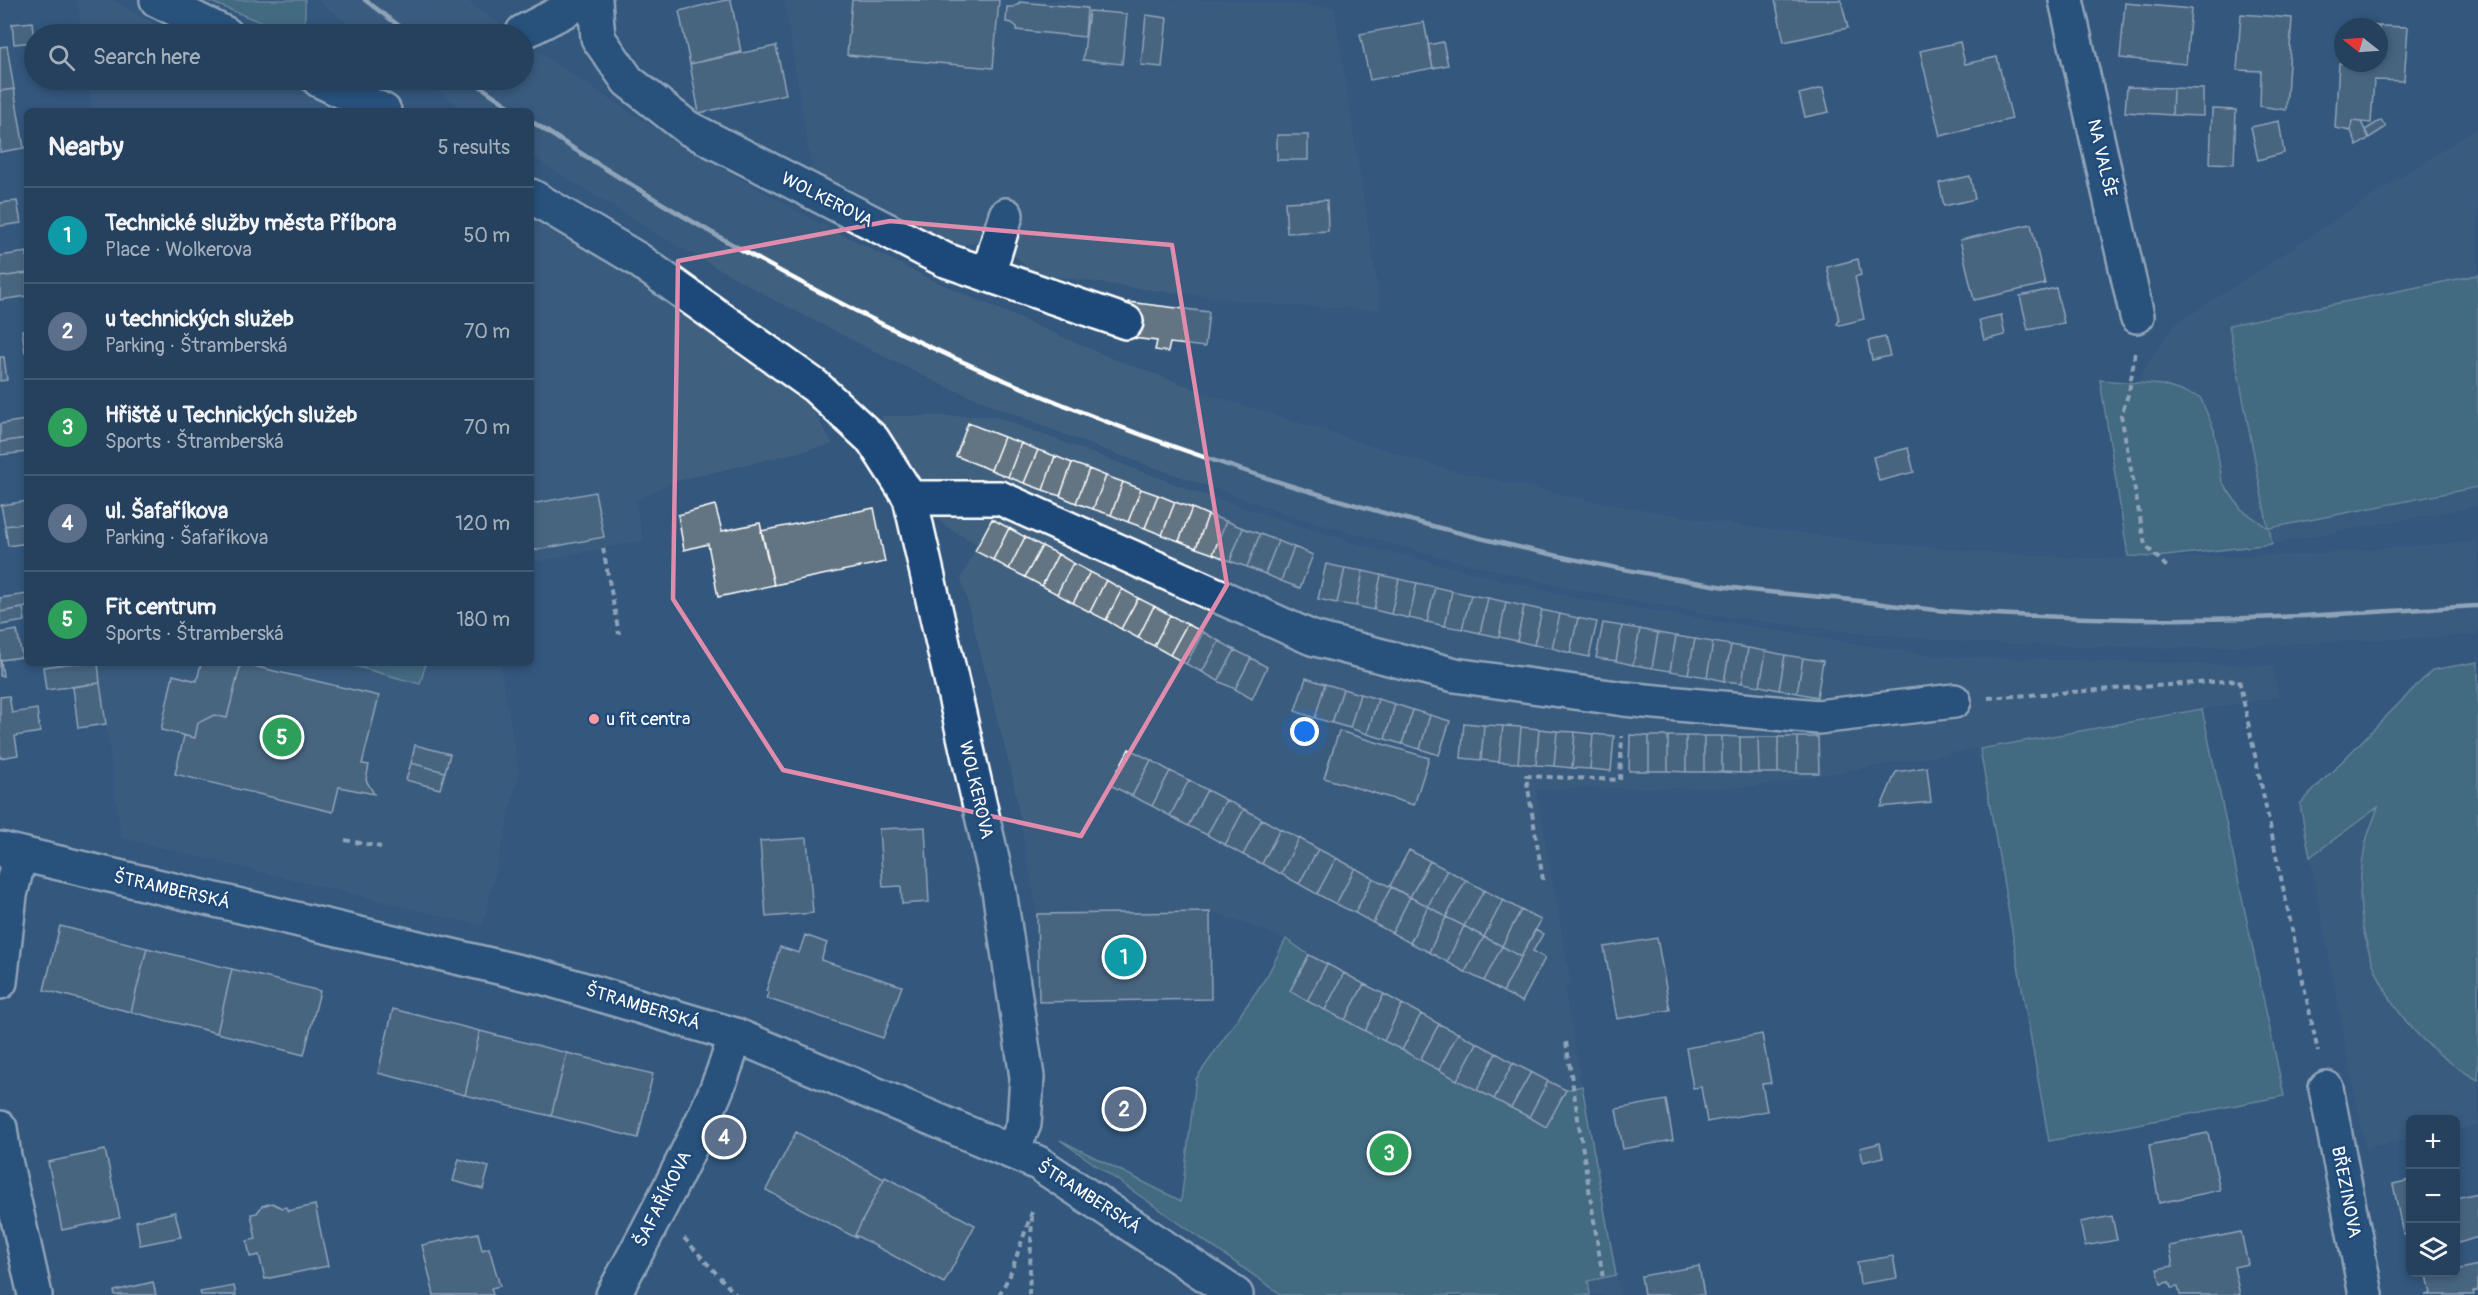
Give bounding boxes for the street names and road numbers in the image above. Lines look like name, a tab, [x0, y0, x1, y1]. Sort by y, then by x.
street label: NA VALŠE	[2082, 117, 2123, 199]
street label: WOLKEROVA	[777, 167, 877, 233]
street label: WOLKEROVA	[954, 739, 999, 842]
street label: ŠTRAMBERSKÁ	[111, 864, 233, 915]
street label: ŠTRAMBERSKÁ	[583, 978, 704, 1035]
street label: BŘEZINOVA	[2326, 1144, 2366, 1240]
street label: ŠAFAŘÍKOVA	[628, 1146, 697, 1251]
street label: ŠTRAMBERSKÁ	[1033, 1154, 1146, 1239]

